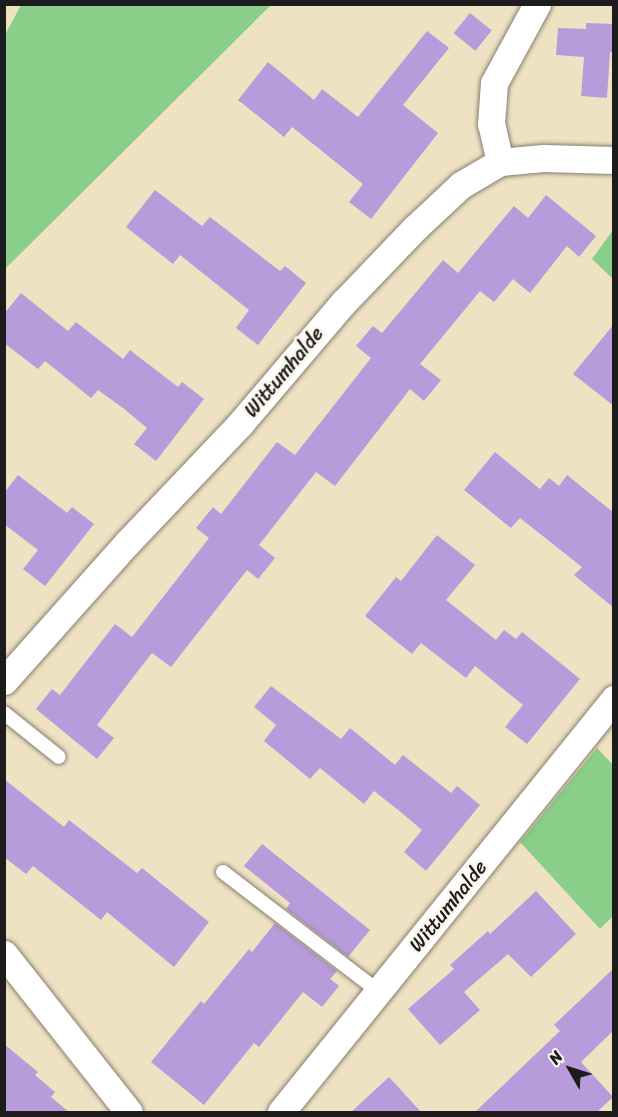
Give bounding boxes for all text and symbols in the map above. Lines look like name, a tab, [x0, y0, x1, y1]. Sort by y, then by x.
street label: Wittumhalde	[239, 322, 329, 422]
street label: Wittumhalde	[404, 855, 492, 957]
north arrow	[540, 1039, 600, 1099]
text: N	[541, 1044, 570, 1071]

